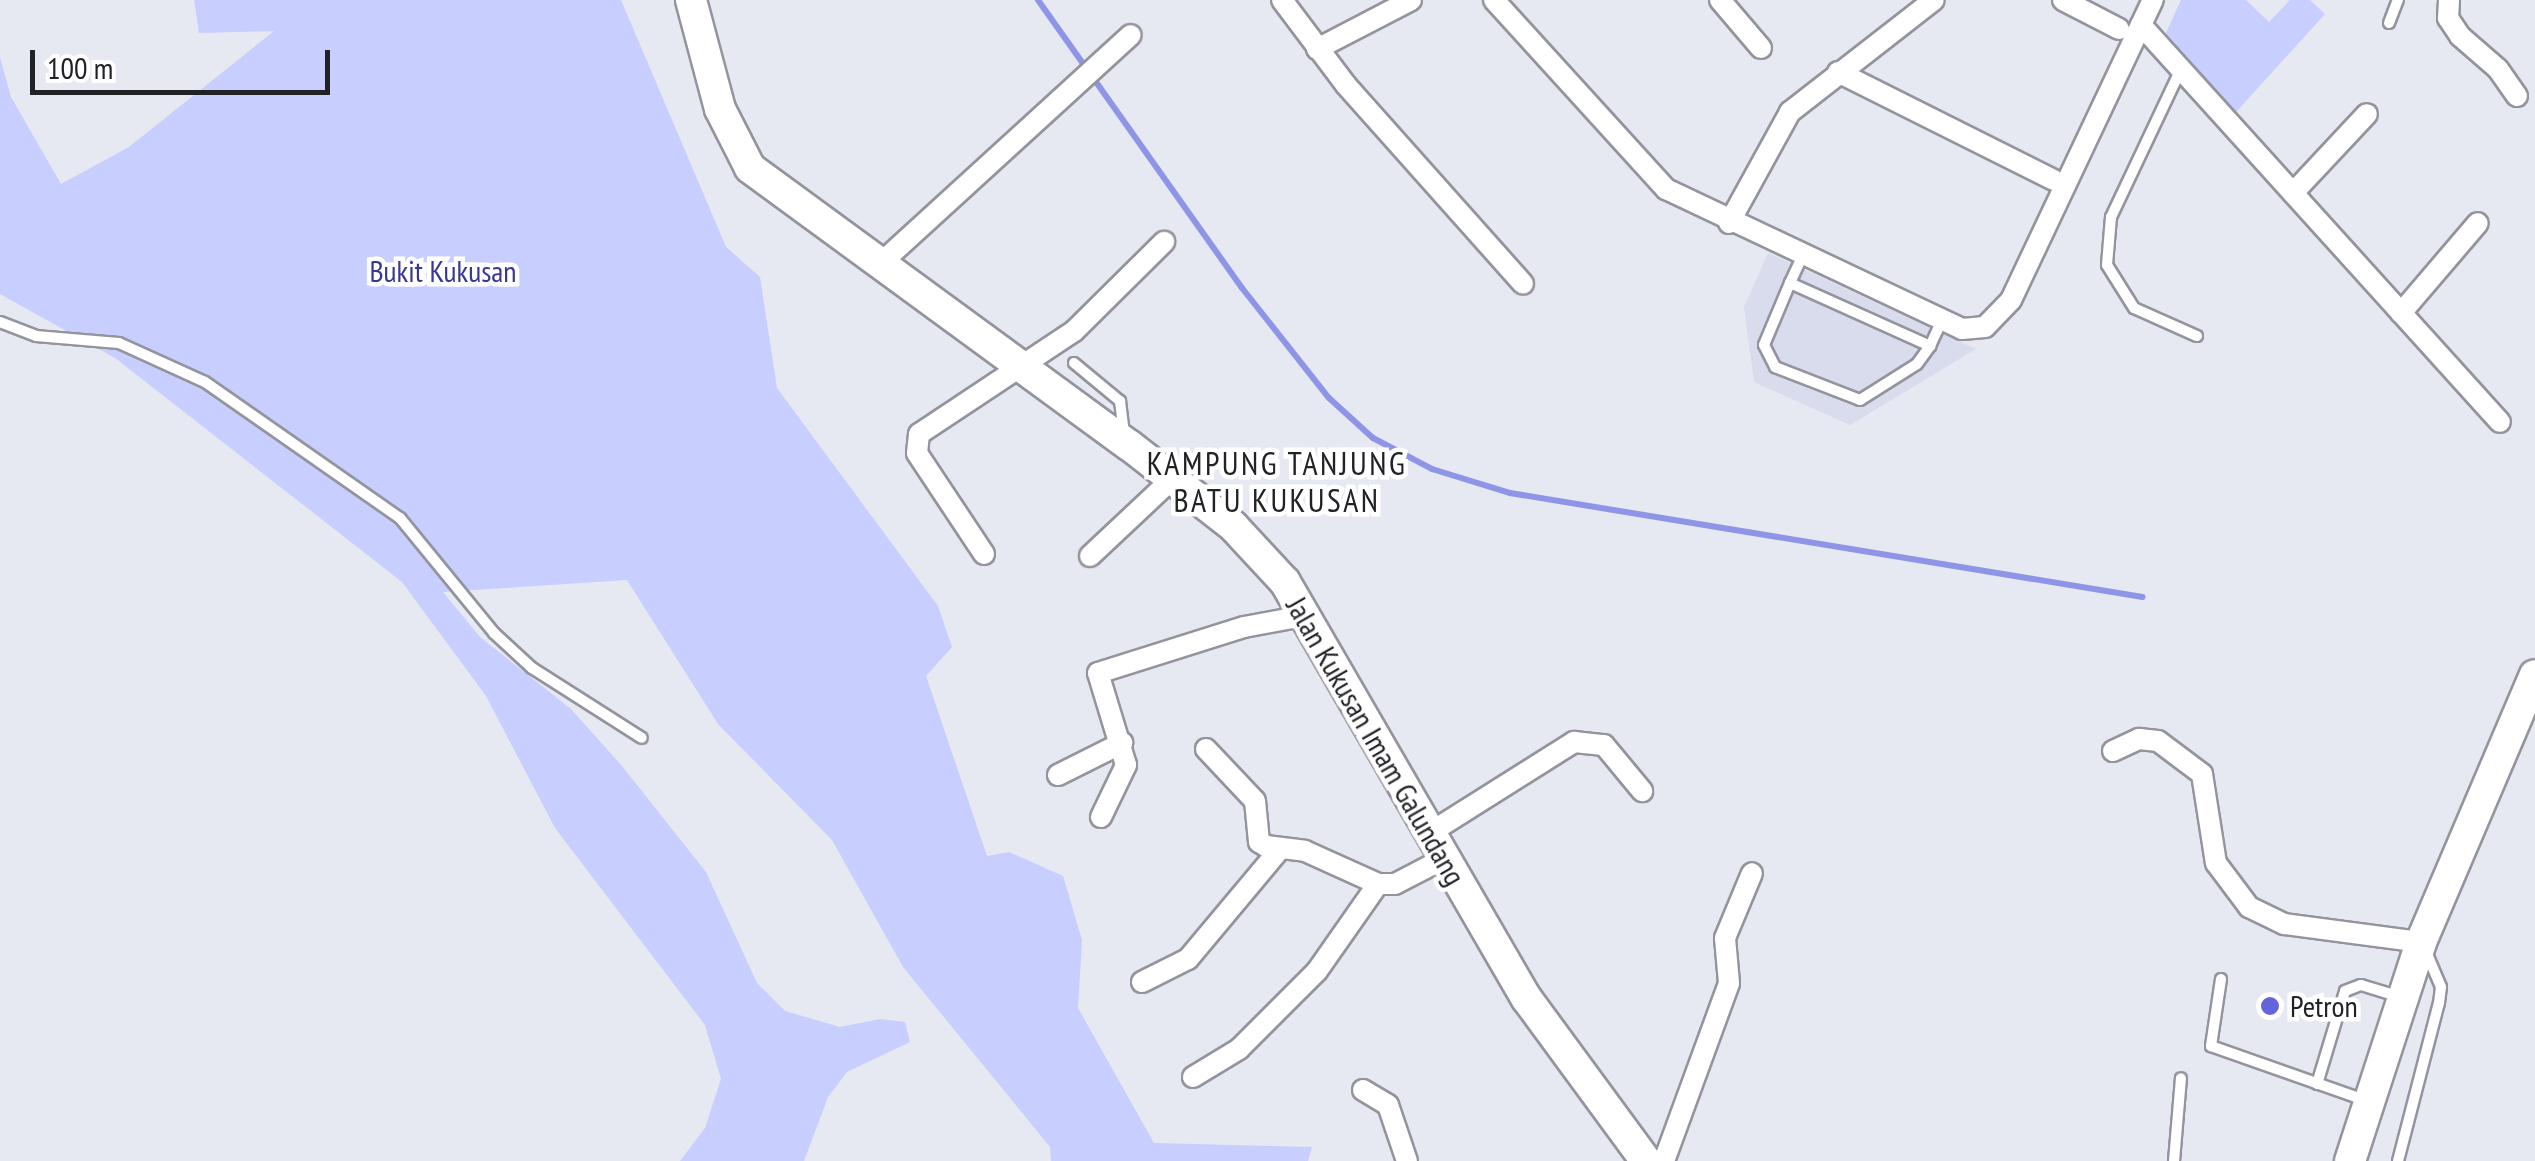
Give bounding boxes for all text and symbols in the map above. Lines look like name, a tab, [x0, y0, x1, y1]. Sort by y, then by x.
scale bar	[35, 30, 335, 92]
text: 100 m	[47, 48, 113, 87]
park label: Bukit Kukusan	[369, 253, 517, 289]
district label: KAMPUNG TANJUNG BATU KUKUSAN	[1146, 445, 1408, 520]
street label: Jalan Kukusan Imam Galundang	[1279, 591, 1473, 891]
place label: Petron	[2290, 988, 2358, 1024]
marker: Petron	[2259, 995, 2281, 1017]

